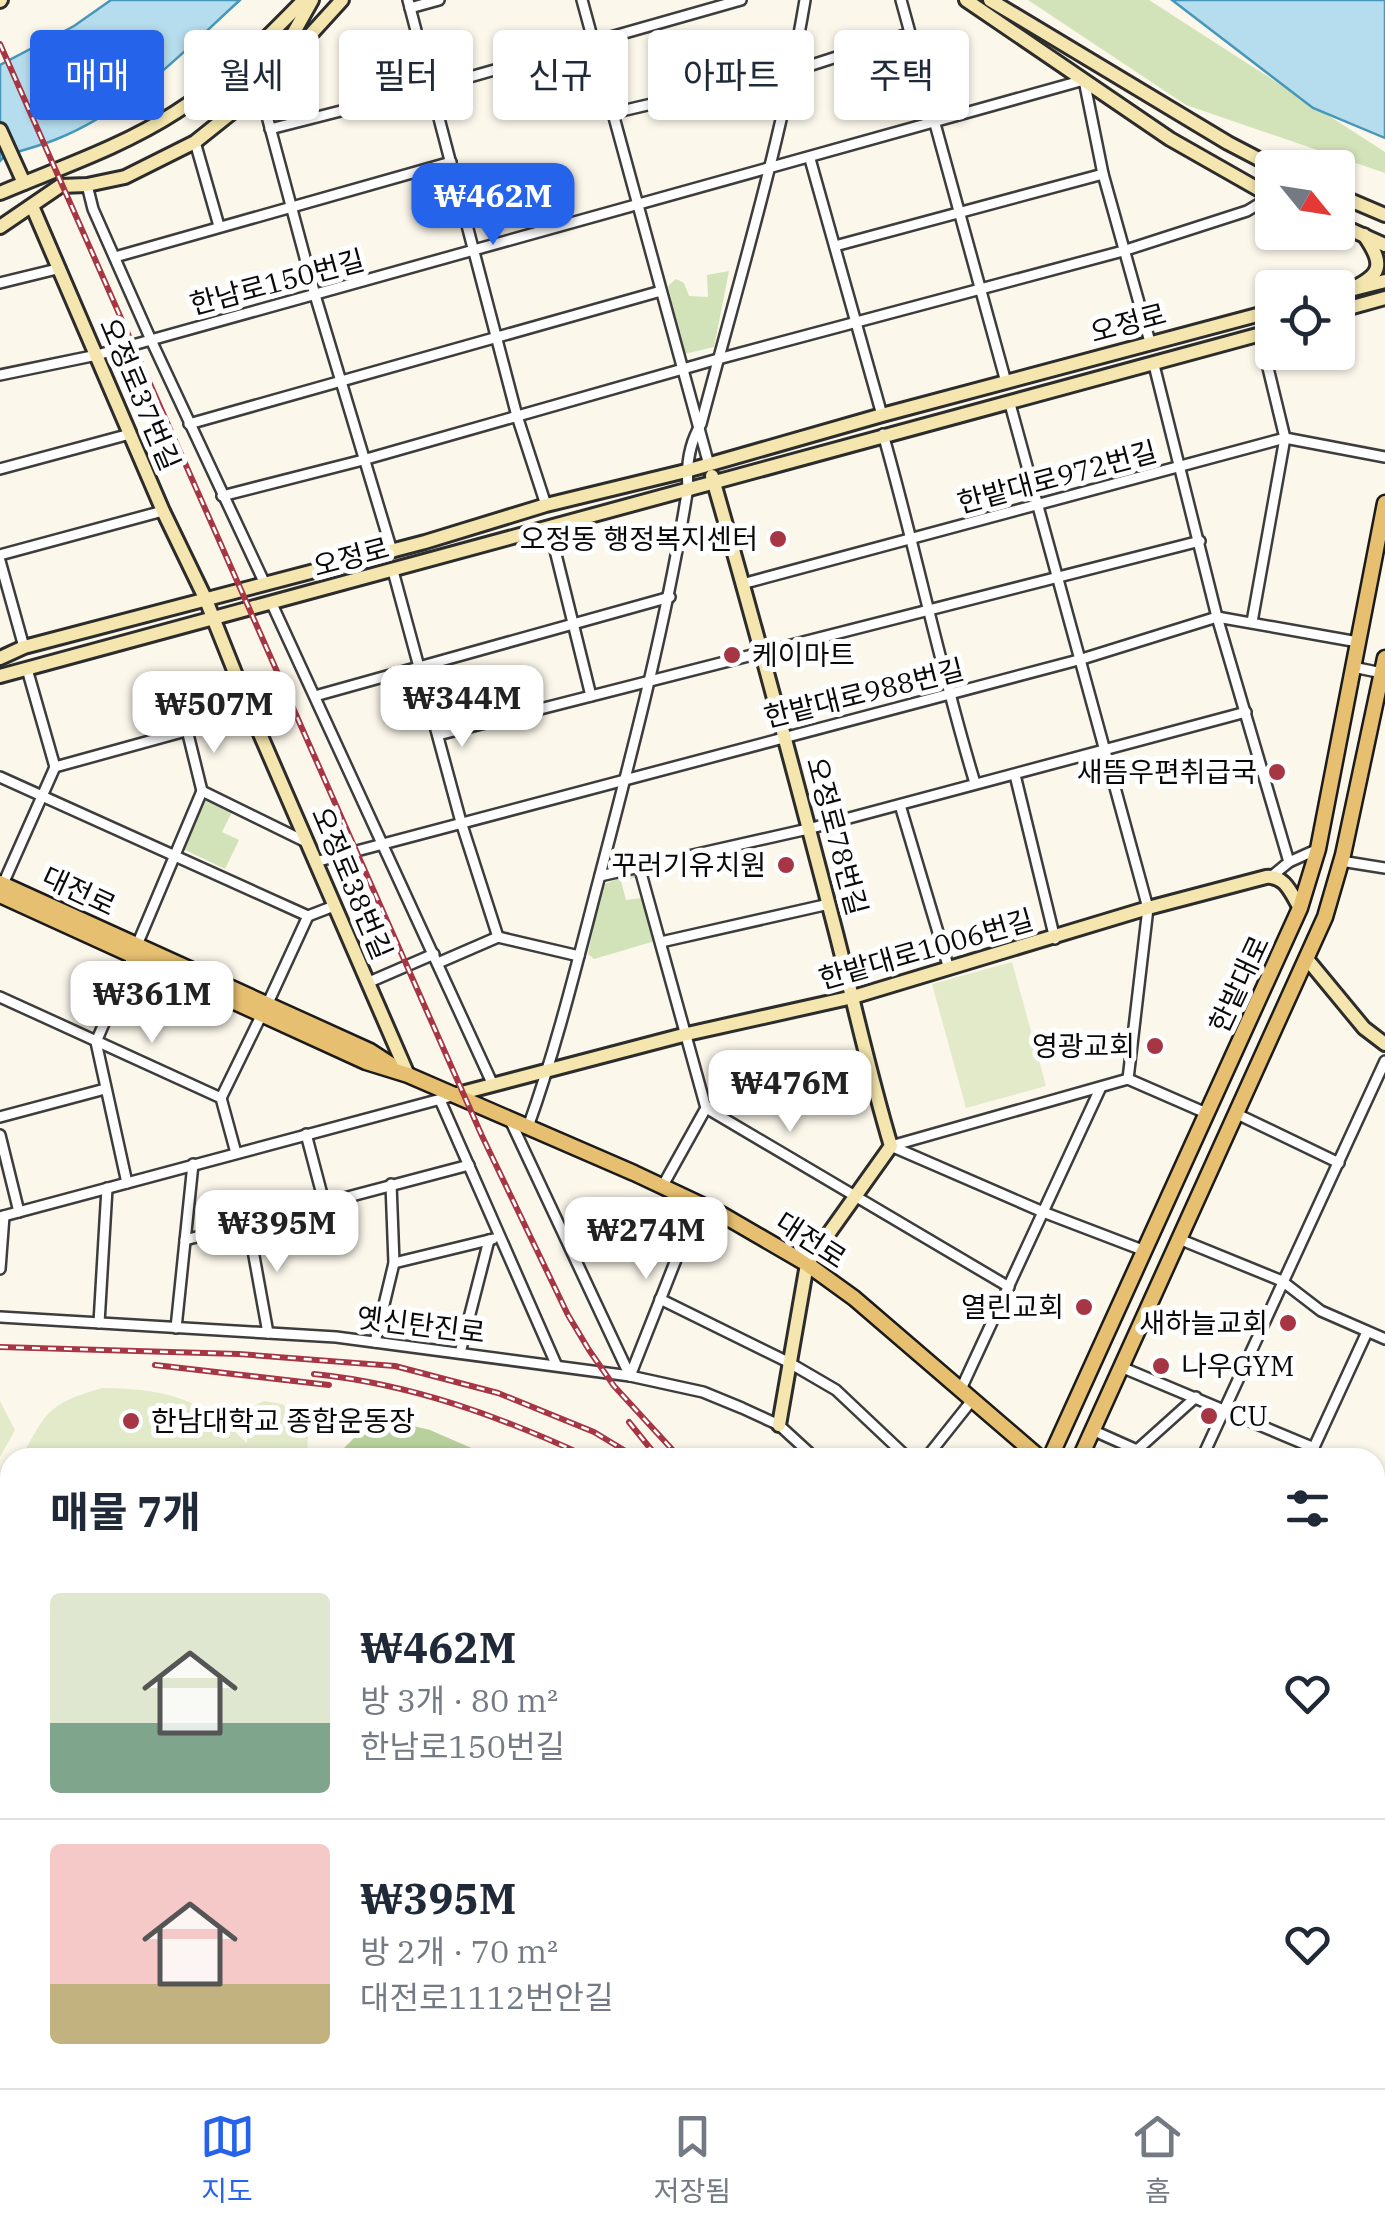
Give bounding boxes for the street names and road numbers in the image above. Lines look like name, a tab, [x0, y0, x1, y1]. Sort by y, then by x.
street label: 한남로150번길	[186, 240, 368, 323]
street label: 오정로	[1086, 295, 1170, 350]
street label: 오정로37번길	[92, 312, 189, 476]
street label: 한밭대로972번길	[953, 432, 1161, 521]
street label: 오정로	[309, 529, 393, 584]
street label: 한밭대로988번길	[760, 650, 968, 735]
street label: 오정로78번길	[799, 753, 876, 919]
street label: 오정로38번길	[304, 801, 401, 965]
street label: 대전로	[36, 857, 122, 924]
street label: 한밭대로1006번길	[814, 900, 1038, 997]
street label: 한밭대로	[1200, 929, 1277, 1038]
street label: 대전로	[769, 1203, 854, 1276]
street label: 옛신탄진로	[355, 1298, 487, 1351]

